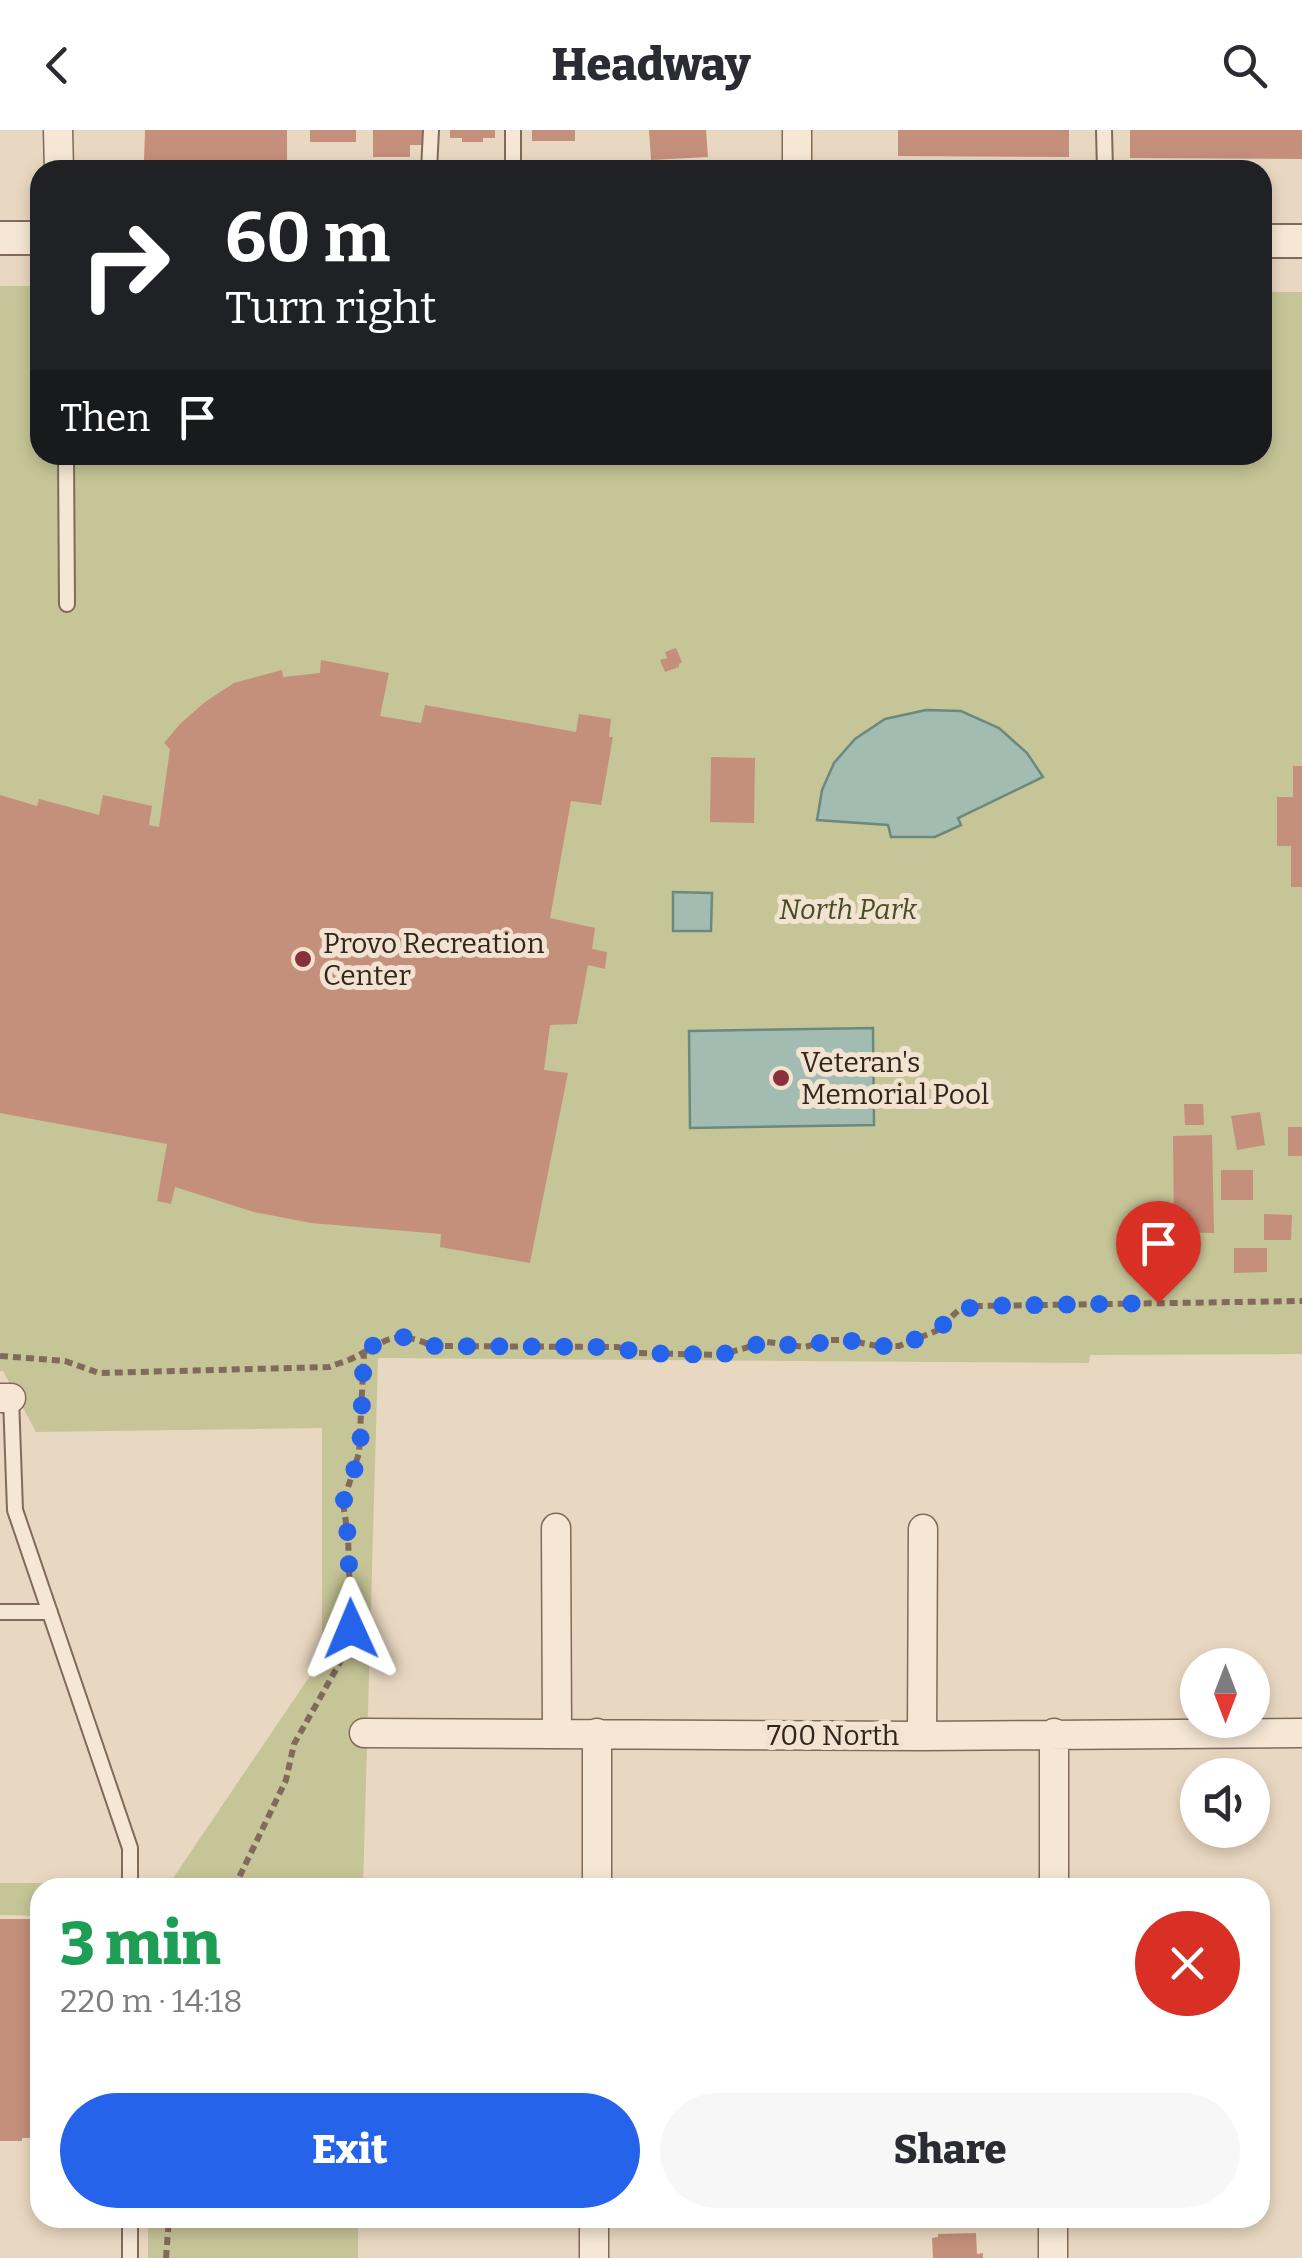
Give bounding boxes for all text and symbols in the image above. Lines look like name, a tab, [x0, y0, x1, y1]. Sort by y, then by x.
icon: back	[30, 38, 85, 93]
text: Headway	[551, 38, 751, 92]
icon: search	[1217, 38, 1272, 93]
text: 60 m	[225, 196, 390, 280]
icon: right	[60, 200, 190, 330]
text: Turn right	[225, 281, 437, 335]
icon: arrive	[170, 390, 225, 445]
text: Then	[60, 395, 150, 441]
park label: North Park	[779, 893, 918, 926]
place label: Provo Recreation Center	[323, 927, 545, 992]
marker: Provo Recreation Center	[292, 948, 314, 970]
place label: Veteran's Memorial Pool	[801, 1046, 989, 1111]
marker: Veteran's Memorial Pool	[770, 1067, 792, 1089]
pin	[1116, 1201, 1201, 1304]
icon: arrive	[1131, 1216, 1186, 1271]
position arrow	[299, 1577, 403, 1681]
north arrow	[1180, 1648, 1270, 1738]
map controls	[1180, 1648, 1270, 1848]
street label: 700 North	[767, 1719, 899, 1752]
button: sound	[1180, 1758, 1270, 1848]
text: 3 min	[60, 1908, 221, 1980]
button: close	[1135, 1911, 1240, 2016]
text: 220 m · 14:18	[60, 1982, 242, 2020]
button: Exit	[60, 2093, 640, 2208]
button: Share	[660, 2093, 1240, 2208]

